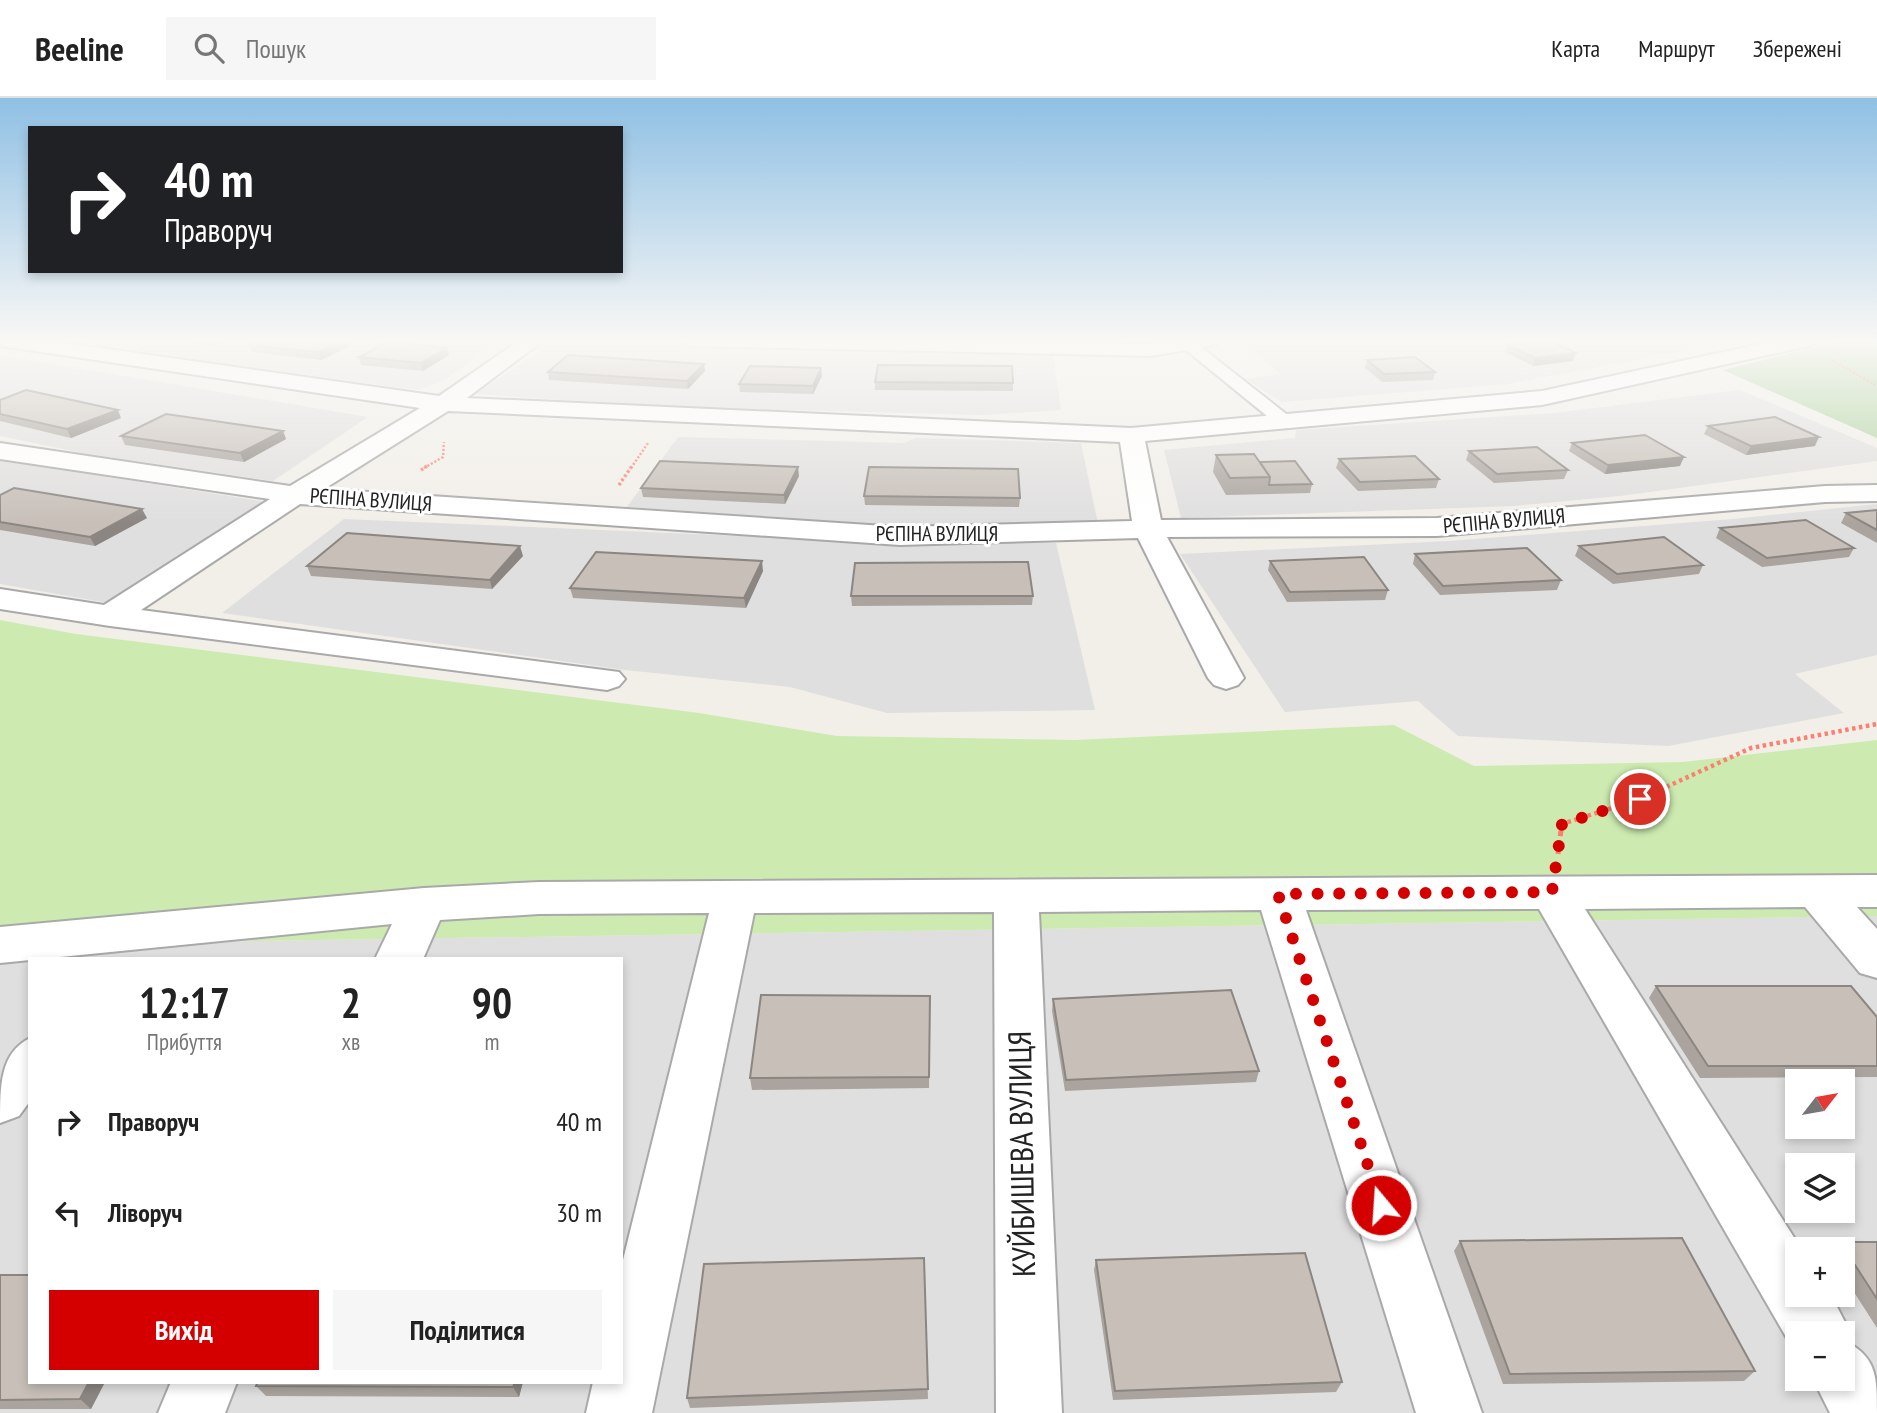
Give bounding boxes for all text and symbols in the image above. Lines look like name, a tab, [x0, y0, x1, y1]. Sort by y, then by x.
search box	[166, 17, 656, 80]
text: Beeline	[35, 27, 124, 70]
icon: search	[190, 29, 228, 67]
text: Пошук	[246, 32, 306, 65]
text: Карта	[1551, 33, 1600, 64]
text: Маршрут	[1638, 33, 1715, 64]
text: Збережені	[1753, 33, 1842, 64]
text: 40 m	[164, 147, 253, 211]
icon: right	[49, 154, 140, 245]
text: Праворуч	[164, 209, 273, 251]
street label: РЄПІНА ВУЛИЦЯ	[309, 482, 433, 517]
street label: РЄПІНА ВУЛИЦЯ	[1442, 502, 1566, 539]
street label: РЄПІНА ВУЛИЦЯ	[876, 520, 998, 547]
pin	[1610, 769, 1670, 829]
icon: arrive	[1621, 780, 1659, 818]
text: 12:17	[139, 975, 230, 1030]
text: 2	[341, 975, 361, 1030]
text: 90	[472, 975, 512, 1030]
text: Прибуття	[147, 1027, 222, 1056]
text: хв	[341, 1027, 360, 1056]
text: m	[484, 1027, 499, 1056]
street label: КУЙБИШЕВА ВУЛИЦЯ	[998, 1031, 1044, 1277]
north arrow	[1785, 1069, 1855, 1139]
map controls	[1785, 1069, 1855, 1391]
icon: right	[49, 1103, 87, 1141]
text: Праворуч	[108, 1105, 199, 1138]
text: 40 m	[556, 1105, 602, 1138]
button: layers	[1785, 1153, 1855, 1223]
position arrow	[1344, 1168, 1418, 1242]
icon: left	[49, 1194, 87, 1232]
text: Ліворуч	[108, 1196, 182, 1229]
text: 30 m	[556, 1196, 602, 1229]
button: +	[1785, 1237, 1855, 1307]
button: Вихід	[49, 1290, 319, 1370]
button: Поділитися	[333, 1290, 602, 1370]
button: −	[1785, 1321, 1855, 1391]

